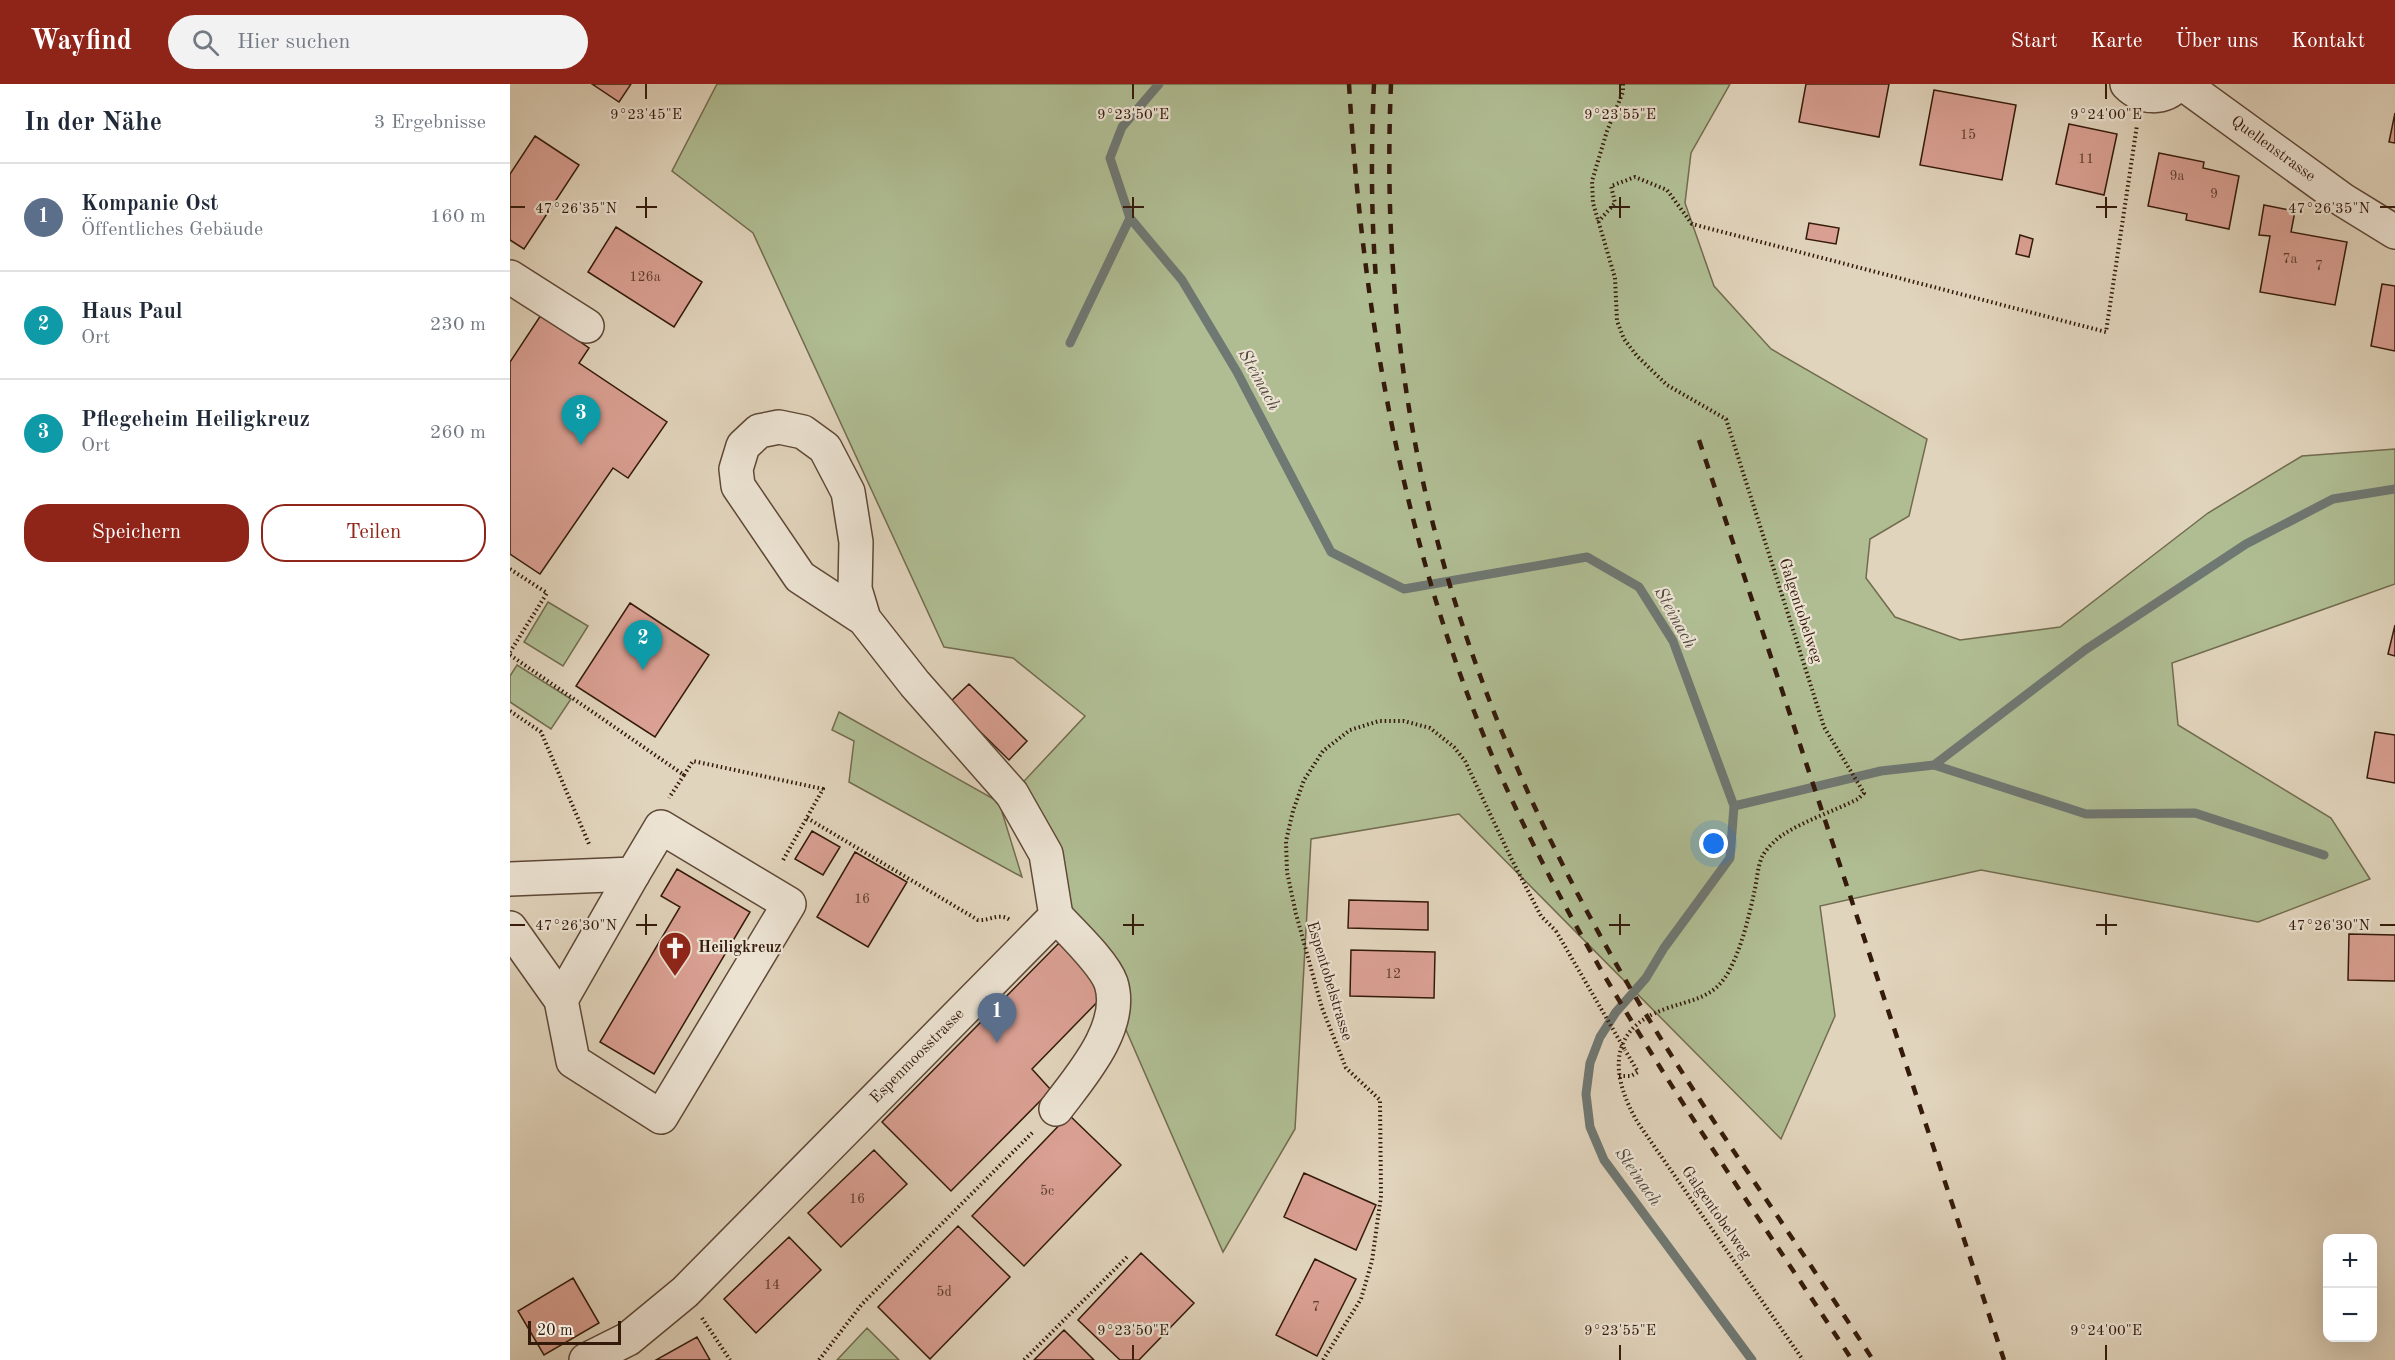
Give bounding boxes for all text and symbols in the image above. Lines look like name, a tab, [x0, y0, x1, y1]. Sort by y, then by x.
search box	[168, 15, 588, 69]
icon: search	[189, 26, 222, 59]
text: Wayfind	[30, 28, 132, 56]
text: Hier suchen	[237, 31, 350, 53]
text: Start	[2011, 31, 2058, 52]
text: Karte	[2091, 31, 2142, 52]
text: Über uns	[2175, 31, 2258, 52]
text: Kontakt	[2291, 31, 2365, 52]
text: 9°23'45"E	[610, 108, 682, 123]
text: 9°23'50"E	[1097, 108, 1169, 123]
text: 9°23'55"E	[1584, 108, 1656, 123]
text: 9°24'00"E	[2070, 108, 2142, 123]
text: In der Nähe	[24, 110, 162, 136]
text: 3 Ergebnisse	[374, 113, 486, 133]
street label: Quellenstrasse	[2228, 113, 2318, 185]
house number: 15	[1960, 128, 1976, 142]
house number: 11	[2078, 152, 2094, 166]
house number: 9a	[2169, 169, 2185, 183]
house number: 9	[2210, 187, 2218, 201]
text: Kompanie Ost	[81, 193, 218, 215]
text: 47°26'35"N	[535, 202, 617, 217]
text: 47°26'35"N	[2288, 202, 2370, 217]
text: 1	[38, 207, 49, 227]
text: 160 m	[430, 207, 486, 227]
text: Öffentliches Gebäude	[81, 220, 263, 240]
house number: 7a	[2282, 252, 2298, 266]
house number: 7	[2315, 259, 2323, 273]
house number: 126a	[629, 270, 661, 284]
text: Haus Paul	[81, 301, 183, 323]
text: 2	[38, 315, 49, 335]
text: 230 m	[430, 315, 486, 335]
text: Ort	[81, 328, 110, 348]
water label: Steinach	[1235, 346, 1283, 414]
pin: 3	[562, 396, 600, 445]
text: Pflegeheim Heiligkreuz	[81, 409, 310, 431]
text: 3	[38, 423, 49, 443]
text: 260 m	[430, 423, 486, 443]
text: Ort	[81, 436, 110, 456]
button: Speichern	[24, 504, 249, 562]
button: Teilen	[261, 504, 486, 562]
street label: Galgentobelweg	[1775, 556, 1825, 666]
water label: Steinach	[1651, 584, 1699, 652]
pin: 2	[624, 620, 662, 670]
your location	[1699, 829, 1728, 858]
house number: 16	[854, 892, 870, 906]
text: 47°26'30"N	[535, 919, 617, 934]
street label: Espentobelstrasse	[1303, 919, 1355, 1043]
text: 47°26'30"N	[2288, 919, 2370, 934]
church icon: Heiligkreuz	[657, 930, 693, 977]
place label: Heiligkreuz	[698, 940, 782, 956]
house number: 12	[1385, 967, 1401, 981]
pin: 1	[978, 994, 1016, 1043]
street label: Espenmoosstrasse	[868, 1006, 968, 1107]
water label: Steinach	[1611, 1144, 1665, 1210]
street label: Galgentobelweg	[1678, 1164, 1754, 1263]
house number: 5c	[1040, 1184, 1054, 1198]
house number: 16	[849, 1192, 865, 1206]
map controls	[2323, 1234, 2377, 1342]
button: +	[2323, 1234, 2377, 1288]
house number: 14	[764, 1278, 780, 1292]
house number: 5d	[936, 1285, 952, 1299]
button: −	[2323, 1288, 2377, 1342]
house number: 7	[1312, 1300, 1320, 1314]
scale bar	[528, 1318, 621, 1346]
text: 20 m	[537, 1323, 573, 1339]
text: 9°23'50"E	[1097, 1324, 1169, 1339]
text: 9°23'55"E	[1584, 1324, 1656, 1339]
text: 9°24'00"E	[2070, 1324, 2142, 1339]

